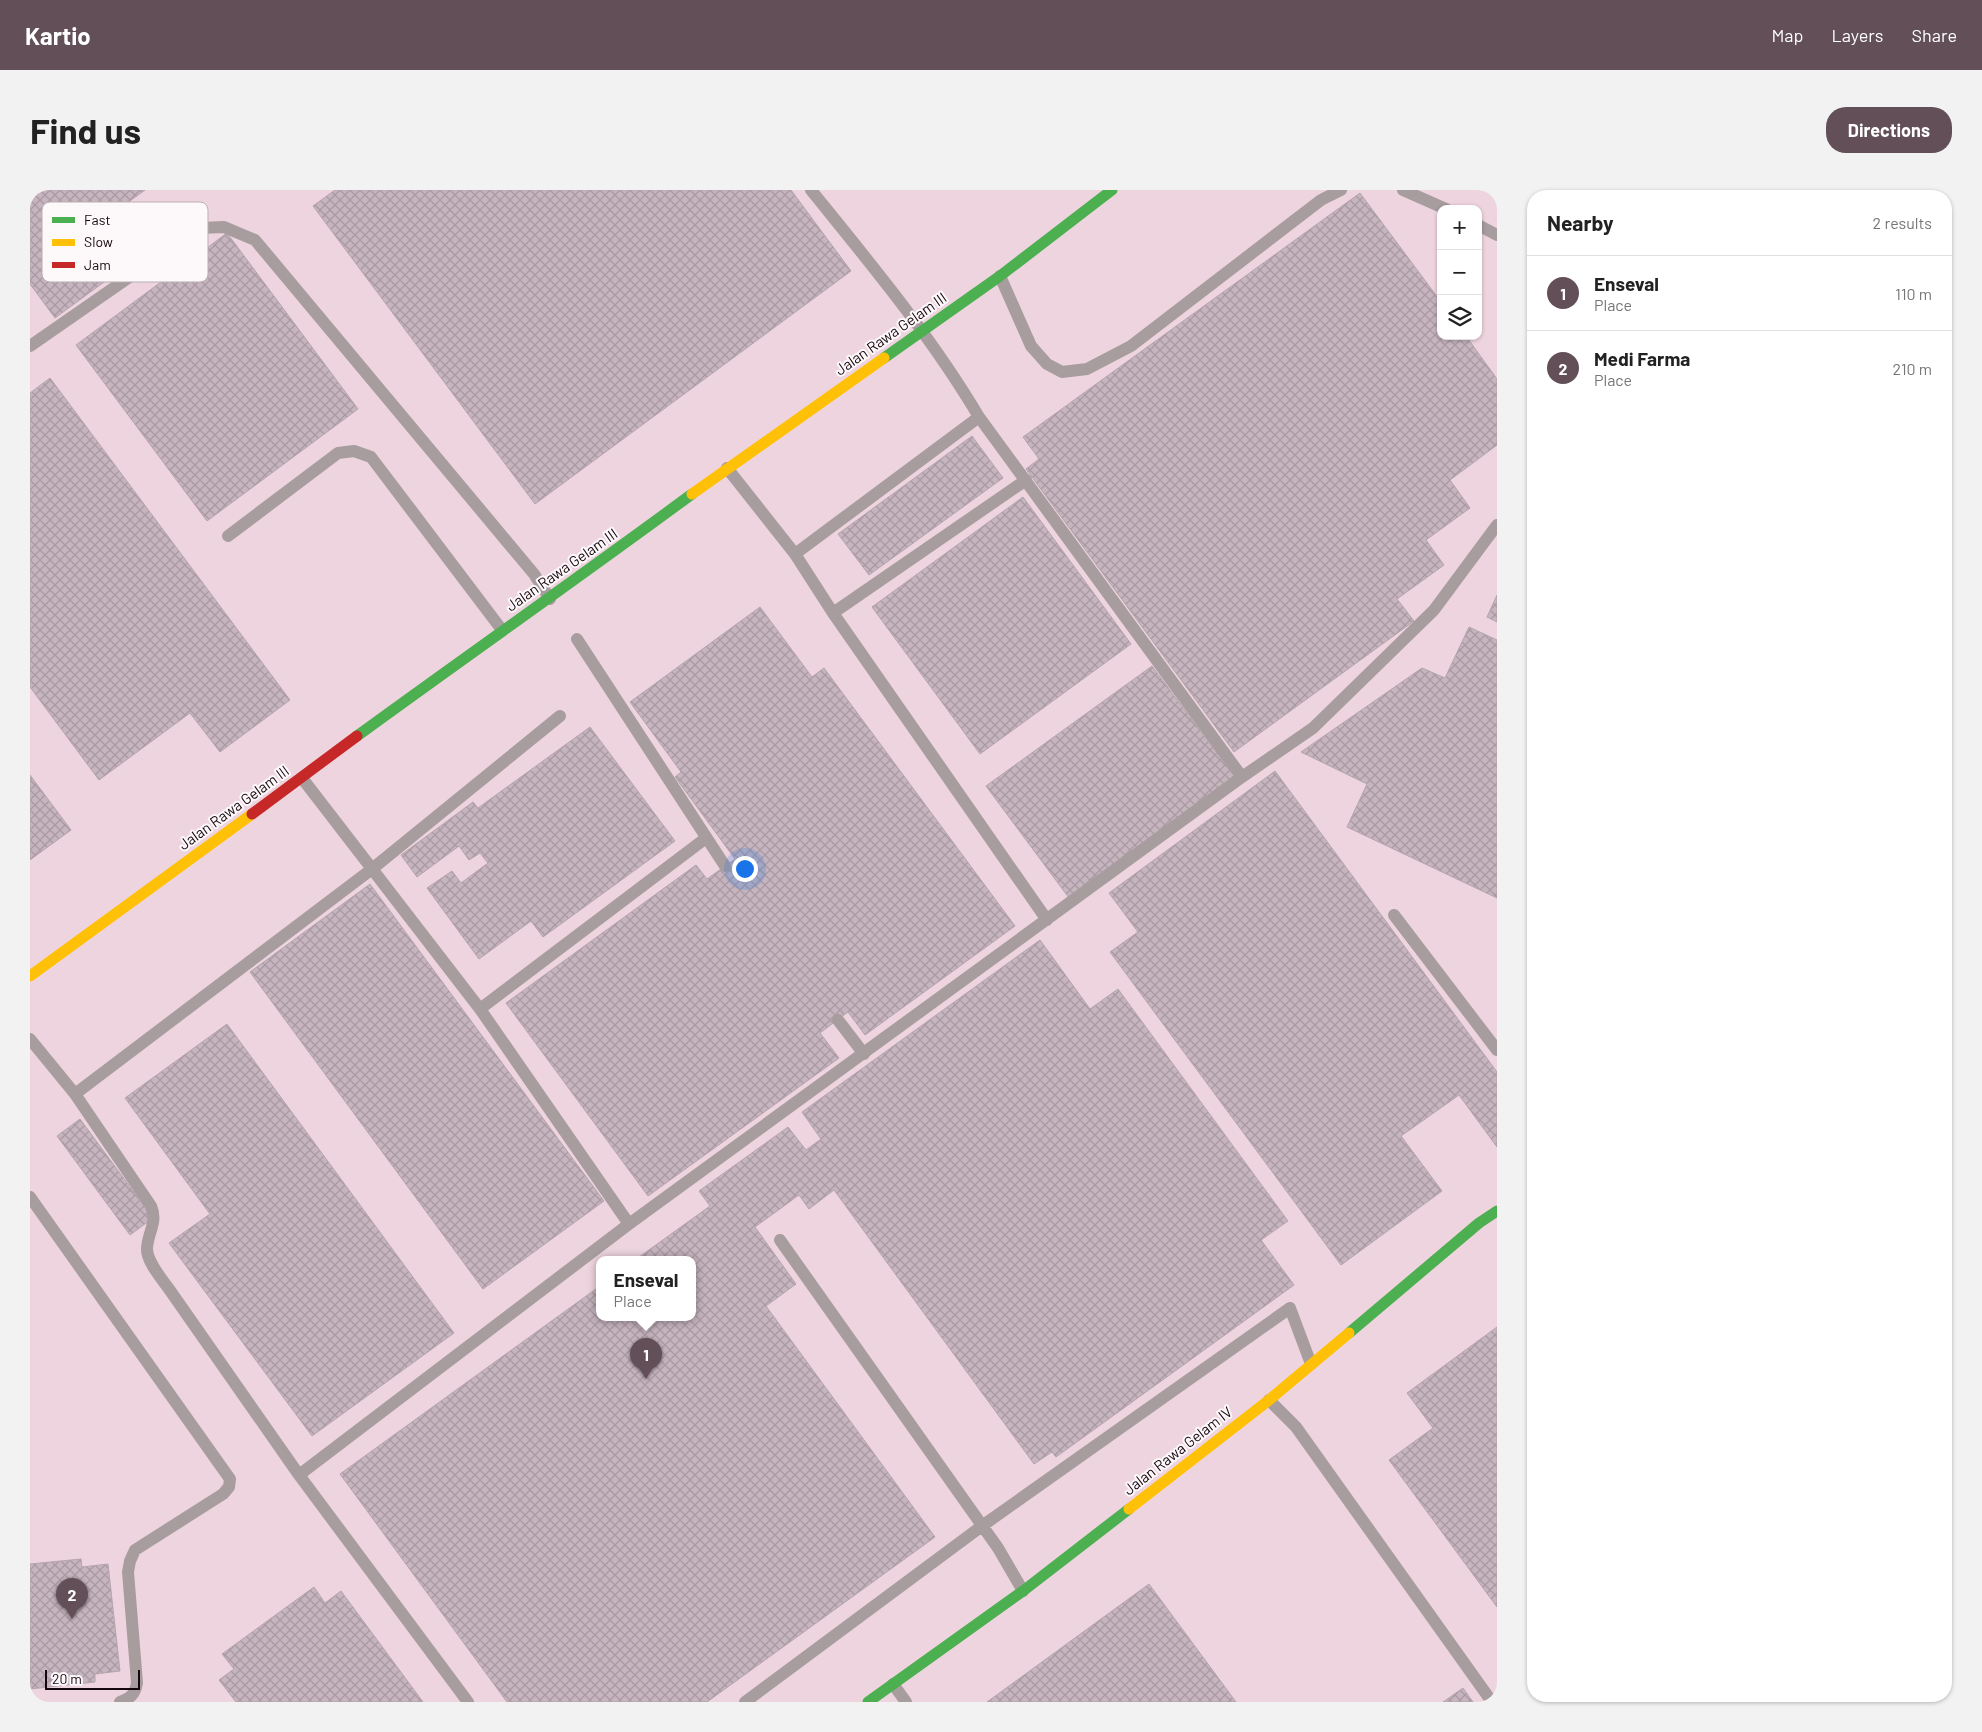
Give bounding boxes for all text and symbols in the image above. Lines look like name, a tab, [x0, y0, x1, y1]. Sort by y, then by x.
text: Kartio	[25, 21, 91, 50]
text: Map	[1771, 24, 1803, 46]
text: Layers	[1831, 24, 1884, 46]
text: Share	[1912, 24, 1957, 46]
button: Directions	[1826, 107, 1952, 153]
text: Find us	[30, 109, 141, 151]
legend	[42, 202, 208, 282]
map controls	[1437, 205, 1482, 340]
button: +	[1437, 205, 1482, 250]
text: Nearby	[1547, 210, 1613, 235]
text: Fast	[84, 211, 110, 228]
text: 2 results	[1873, 213, 1932, 232]
text: Slow	[84, 233, 113, 250]
button: −	[1437, 250, 1482, 295]
text: Jam	[84, 256, 111, 273]
text: Enseval	[1594, 272, 1659, 295]
text: 1	[1560, 284, 1566, 303]
text: 110 m	[1895, 284, 1932, 303]
street label: Jalan Rawa Gelam III	[831, 288, 950, 378]
button: layers	[1437, 295, 1482, 340]
text: Place	[1594, 295, 1632, 314]
text: Medi Farma	[1594, 347, 1690, 370]
text: 2	[1559, 359, 1567, 378]
text: 210 m	[1893, 359, 1932, 378]
text: Place	[1594, 370, 1632, 389]
street label: Jalan Rawa Gelam III	[502, 524, 621, 614]
street label: Jalan Rawa Gelam III	[175, 761, 292, 853]
your location	[732, 856, 758, 882]
popup	[596, 1256, 696, 1321]
text: Enseval	[614, 1268, 678, 1291]
text: Place	[614, 1291, 652, 1310]
pin: 1	[630, 1338, 662, 1379]
street label: Jalan Rawa Gelam IV	[1119, 1402, 1235, 1498]
pin: 2	[56, 1578, 88, 1619]
scale bar	[45, 1667, 140, 1690]
text: 20 m	[52, 1670, 82, 1687]

